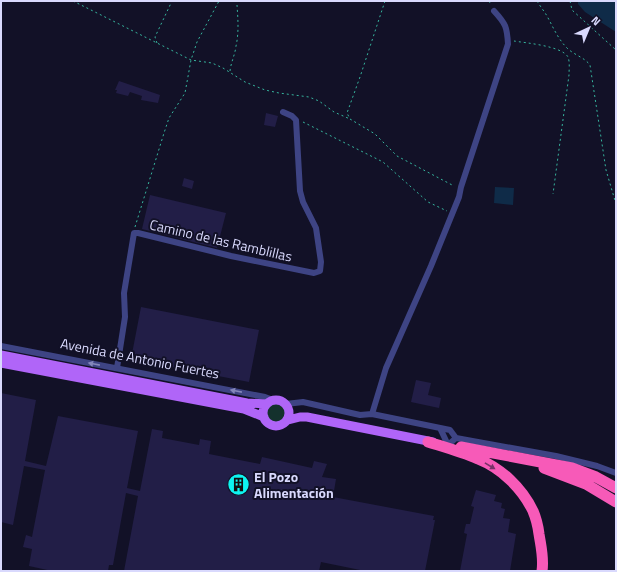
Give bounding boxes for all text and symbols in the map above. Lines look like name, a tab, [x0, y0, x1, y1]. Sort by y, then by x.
north arrow	[569, 8, 609, 48]
text: N	[588, 12, 604, 29]
street label: Camino de las Ramblillas	[148, 213, 294, 267]
street label: Avenida de Antonio Fuertes	[59, 332, 221, 384]
one-way arrow	[88, 361, 100, 367]
one-way arrow	[229, 388, 242, 394]
one-way arrow	[484, 462, 496, 469]
place label: El Pozo Alimentación	[254, 466, 334, 503]
building icon: El Pozo Alimentación	[225, 471, 251, 497]

